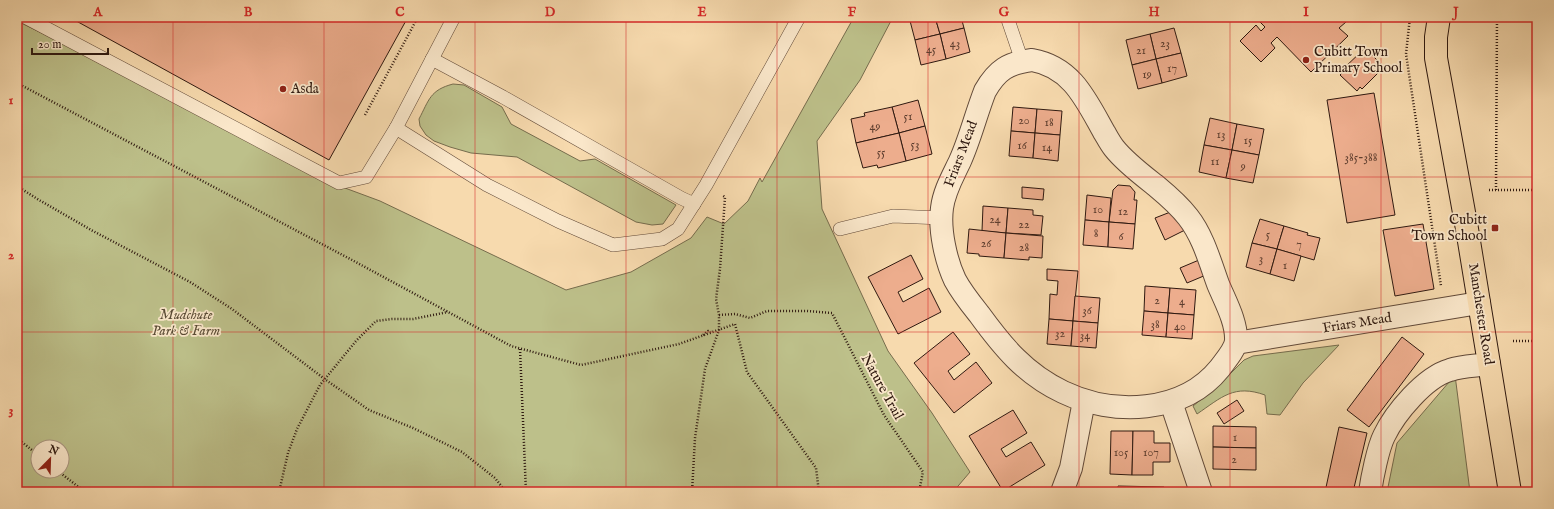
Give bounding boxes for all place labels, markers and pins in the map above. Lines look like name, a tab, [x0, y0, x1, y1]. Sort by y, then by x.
place label: Cubitt Town Primary School	[1314, 43, 1403, 77]
marker: Cubitt Town Primary School	[1301, 55, 1311, 65]
place label: Asda	[290, 80, 320, 98]
marker: Asda	[278, 84, 288, 94]
place label: Cubitt Town School	[1411, 211, 1487, 245]
marker: Cubitt Town School	[1490, 223, 1500, 233]

